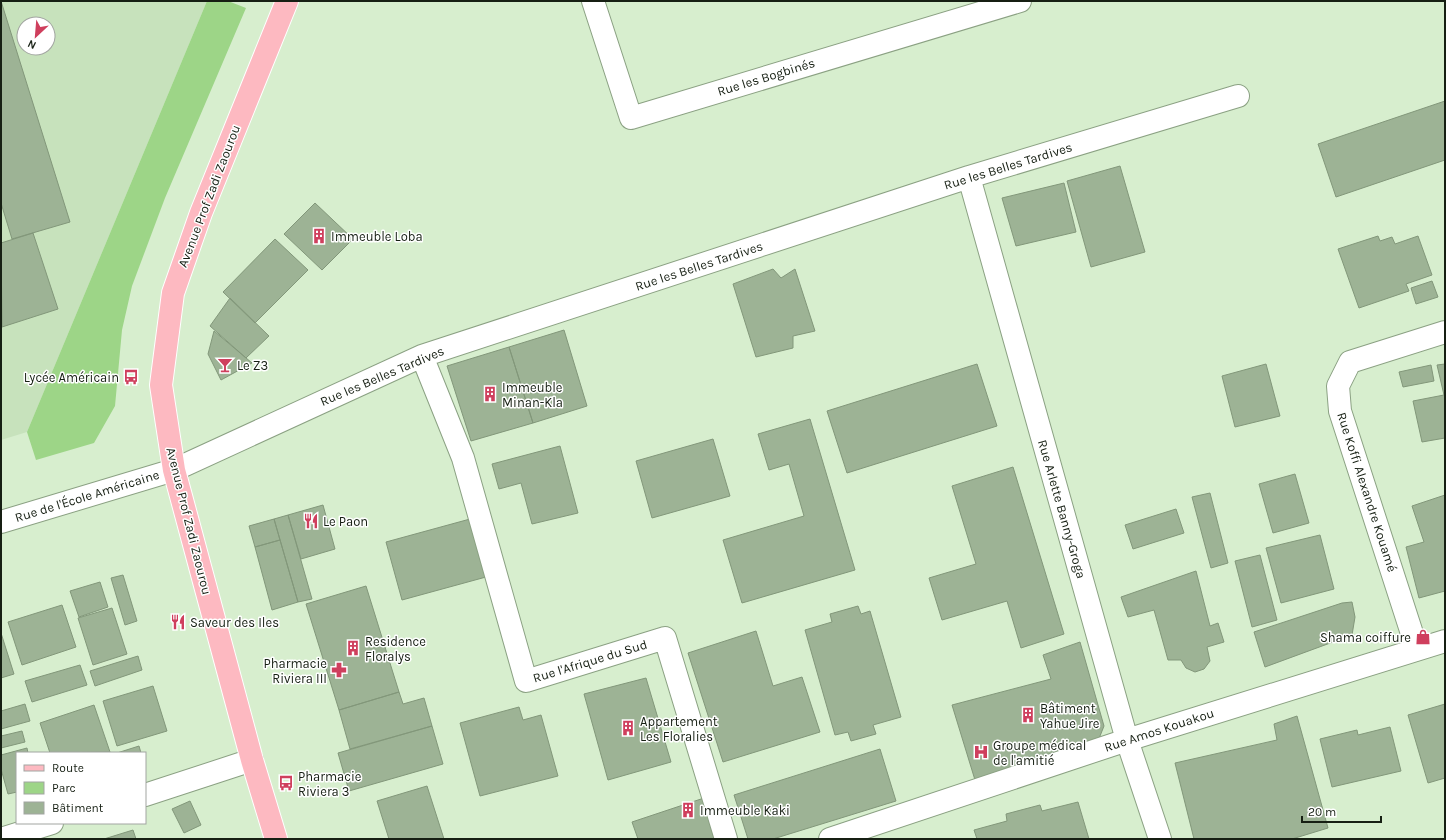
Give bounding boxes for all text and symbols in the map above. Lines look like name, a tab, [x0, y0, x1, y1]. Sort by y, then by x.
north arrow	[16, 16, 56, 56]
text: N	[25, 37, 38, 52]
street label: Rue les Bogbinés	[715, 55, 817, 99]
street label: Avenue Prof Zadi Zaourou	[175, 123, 243, 269]
street label: Rue les Belles Tardives	[942, 139, 1074, 193]
building icon: Immeuble Loba	[310, 227, 328, 245]
place label: Immeuble Loba	[331, 229, 423, 244]
street label: Rue les Belles Tardives	[633, 238, 765, 294]
street label: Rue les Belles Tardives	[318, 343, 446, 409]
bar icon: Le Z3	[216, 356, 234, 374]
place label: Le Z3	[237, 358, 268, 373]
bus stop icon: Lycée Américain	[122, 368, 140, 386]
place label: Lycée Américain	[24, 370, 119, 385]
place label: Immeuble Minan-Kla	[502, 380, 563, 410]
building icon: Immeuble Minan-Kla	[481, 385, 499, 403]
street label: Rue Koffi Alexandre Kouamé	[1334, 410, 1400, 574]
street label: Rue Arlette Banny-Groga	[1035, 438, 1089, 580]
street label: Avenue Prof Zadi Zaourou	[163, 446, 215, 596]
street label: Rue de l'École Américaine	[12, 465, 161, 525]
restaurant icon: Le Paon	[302, 512, 320, 530]
place label: Le Paon	[323, 514, 368, 529]
restaurant icon: Saveur des Iles	[169, 613, 187, 631]
place label: Saveur des Iles	[190, 615, 279, 630]
shop icon: Shama coiffure	[1414, 628, 1432, 646]
place label: Shama coiffure	[1320, 630, 1411, 645]
place label: Residence Floralys	[365, 634, 426, 664]
street label: Rue l'Afrique du Sud	[531, 636, 649, 686]
building icon: Residence Floralys	[344, 639, 362, 657]
place label: Pharmacie Riviera III	[264, 656, 327, 686]
pharmacy icon: Pharmacie Riviera III	[330, 661, 348, 679]
place label: Bâtiment Yahue Jire	[1040, 701, 1100, 731]
street label: Rue Amos Kouakou	[1102, 705, 1216, 755]
building icon: Bâtiment Yahue Jire	[1019, 706, 1037, 724]
place label: Appartement Les Floralies	[640, 714, 718, 744]
building icon: Appartement Les Floralies	[619, 719, 637, 737]
place label: Groupe médical de l'amitié	[993, 738, 1086, 768]
hospital icon: Groupe médical de l'amitié	[972, 743, 990, 761]
legend	[16, 752, 146, 824]
text: Route	[52, 761, 84, 775]
place label: Pharmacie Riviera 3	[298, 769, 362, 799]
bus stop icon: Pharmacie Riviera 3	[277, 774, 295, 792]
text: Parc	[52, 781, 76, 795]
scale bar	[1302, 798, 1381, 824]
text: Bâtiment	[52, 801, 104, 815]
building icon: Immeuble Kaki	[679, 801, 697, 819]
place label: Immeuble Kaki	[700, 803, 790, 818]
text: 20 m	[1308, 805, 1336, 819]

